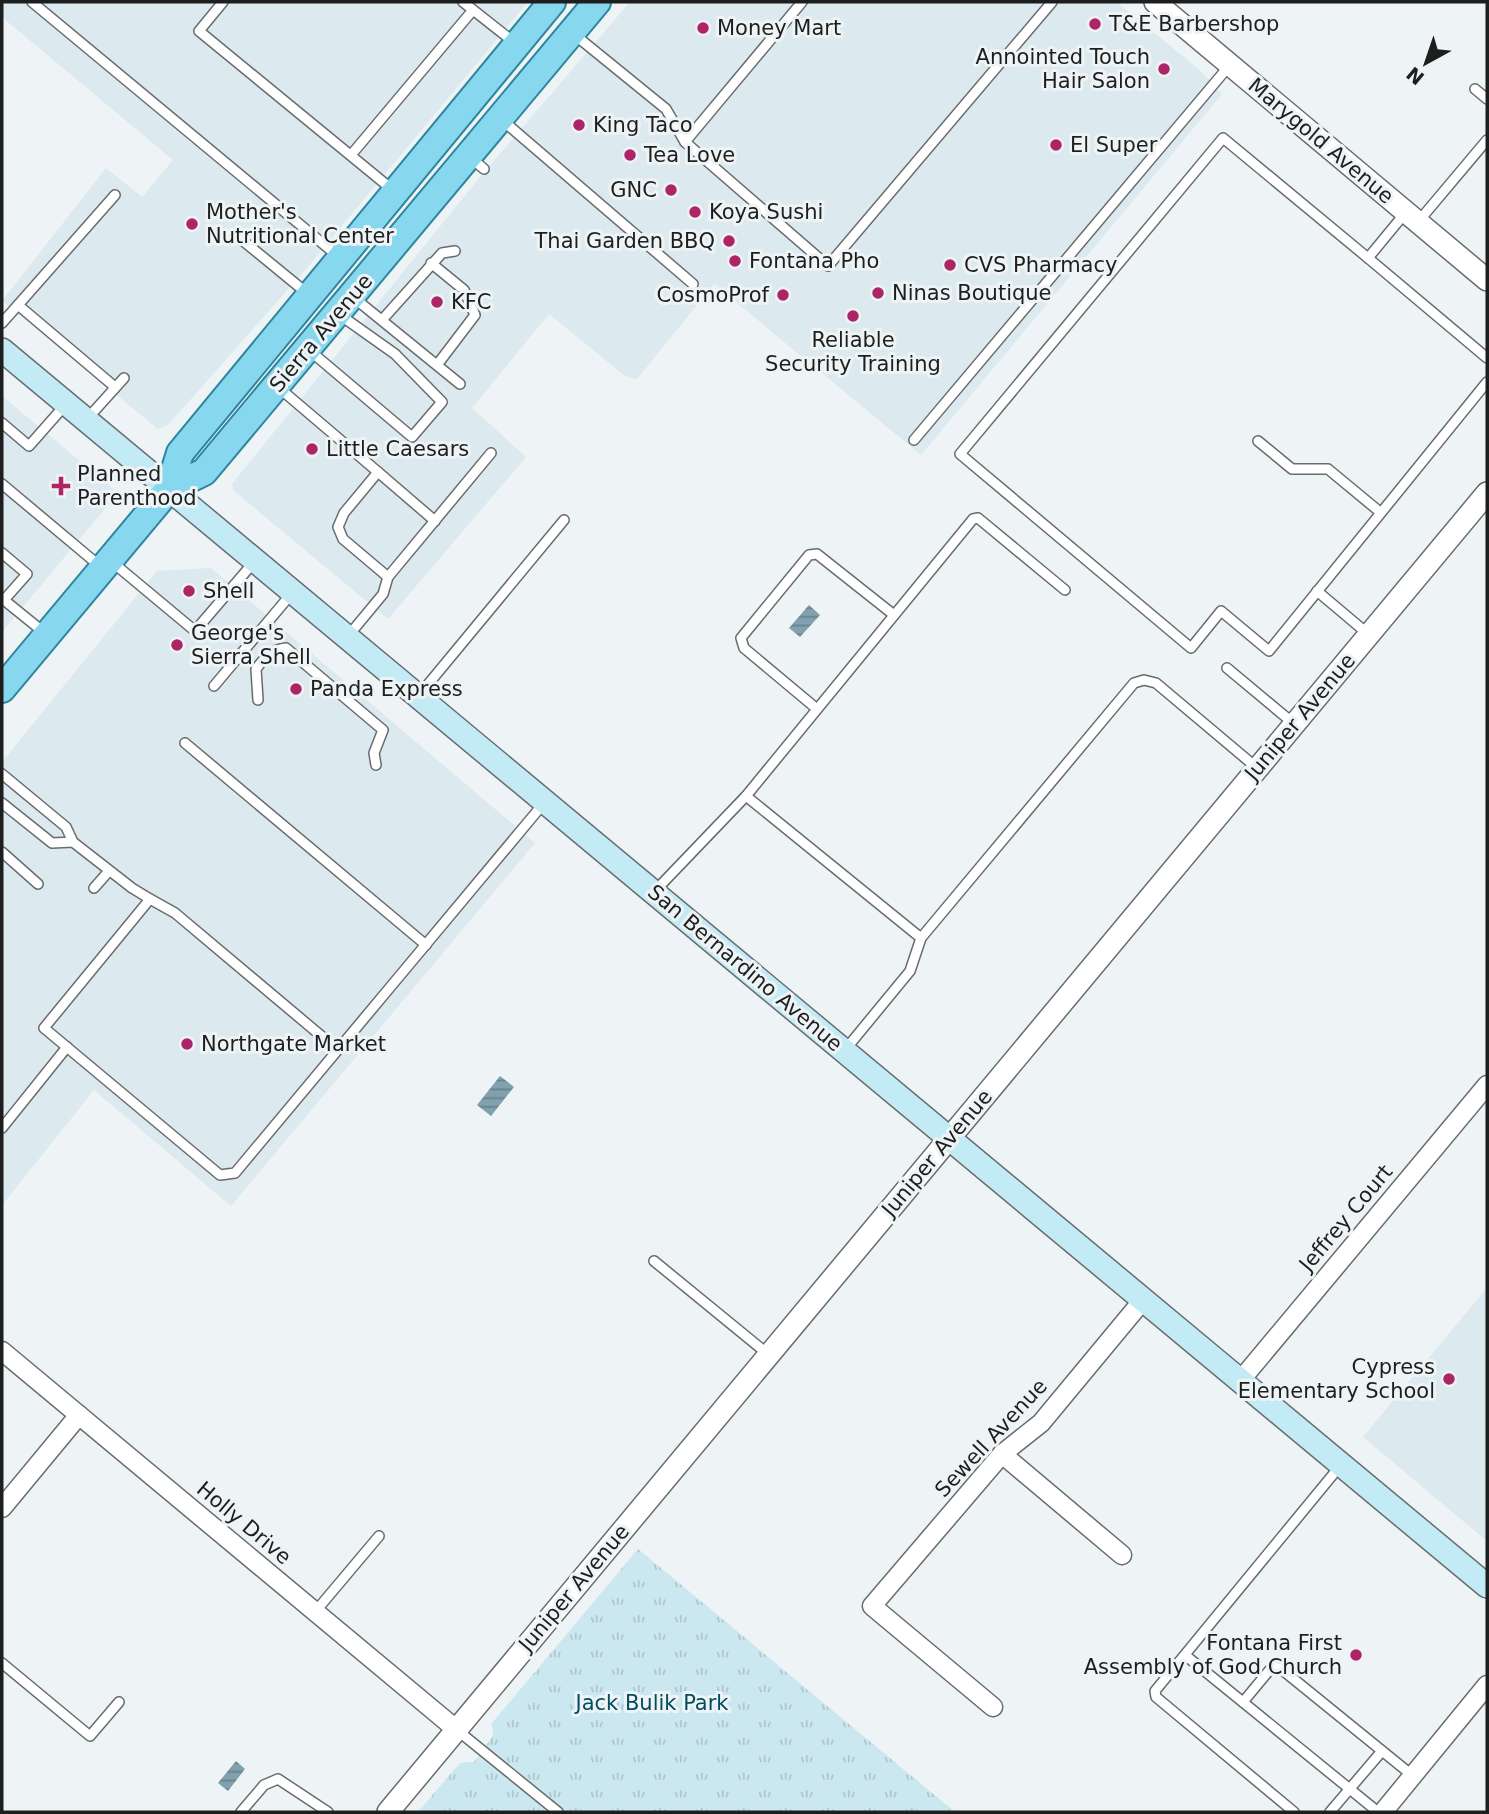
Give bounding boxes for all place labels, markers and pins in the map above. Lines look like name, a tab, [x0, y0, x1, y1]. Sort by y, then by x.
place label: T&E Barbershop	[1108, 12, 1279, 36]
place label: Money Mart	[717, 16, 841, 40]
marker: T&E Barbershop	[1087, 16, 1103, 32]
marker: Money Mart	[695, 20, 711, 36]
place label: Annointed Touch Hair Salon	[976, 45, 1150, 93]
marker: Annointed Touch Hair Salon	[1156, 61, 1172, 77]
place label: King Taco	[593, 113, 693, 137]
marker: King Taco	[571, 117, 587, 133]
place label: El Super	[1070, 133, 1158, 157]
marker: El Super	[1048, 137, 1064, 153]
place label: Tea Love	[643, 143, 735, 167]
marker: Tea Love	[622, 147, 638, 163]
place label: GNC	[610, 178, 657, 202]
marker: GNC	[663, 182, 679, 198]
place label: Mother's Nutritional Center	[206, 200, 394, 248]
place label: Koya Sushi	[709, 200, 823, 224]
marker: Koya Sushi	[687, 204, 703, 220]
marker: Mother's Nutritional Center	[184, 216, 200, 232]
place label: Thai Garden BBQ	[534, 229, 715, 253]
marker: Thai Garden BBQ	[721, 233, 737, 249]
place label: Fontana Pho	[749, 249, 879, 273]
marker: Fontana Pho	[727, 253, 743, 269]
place label: CVS Pharmacy	[964, 253, 1117, 277]
marker: CVS Pharmacy	[942, 257, 958, 273]
place label: Ninas Boutique	[892, 281, 1052, 305]
place label: CosmoProf	[657, 283, 770, 307]
marker: Ninas Boutique	[870, 285, 886, 301]
marker: CosmoProf	[775, 287, 791, 303]
place label: KFC	[451, 290, 492, 314]
marker: KFC	[429, 294, 445, 310]
marker: Reliable Security Training	[845, 308, 861, 324]
place label: Reliable Security Training	[765, 328, 941, 376]
place label: Little Caesars	[326, 437, 469, 461]
marker: Little Caesars	[304, 441, 320, 457]
place label: Planned Parenthood	[77, 462, 197, 510]
marker: Planned Parenthood	[51, 476, 71, 496]
place label: Shell	[203, 579, 254, 603]
marker: Shell	[181, 583, 197, 599]
place label: George's Sierra Shell	[191, 621, 311, 669]
marker: George's Sierra Shell	[169, 637, 185, 653]
place label: Panda Express	[310, 677, 463, 701]
marker: Panda Express	[288, 681, 304, 697]
place label: Northgate Market	[201, 1032, 386, 1056]
marker: Northgate Market	[179, 1036, 195, 1052]
place label: Cypress Elementary School	[1238, 1355, 1435, 1403]
marker: Cypress Elementary School	[1441, 1371, 1457, 1387]
place label: Fontana First Assembly of God Church	[1084, 1631, 1342, 1679]
marker: Fontana First Assembly of God Church	[1348, 1647, 1364, 1663]

